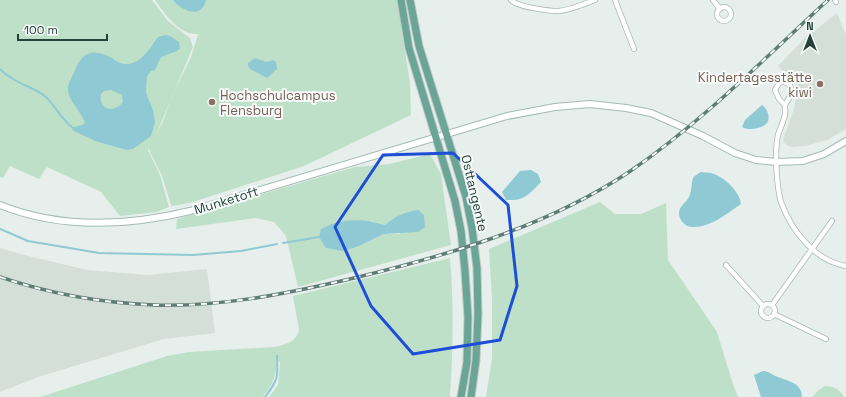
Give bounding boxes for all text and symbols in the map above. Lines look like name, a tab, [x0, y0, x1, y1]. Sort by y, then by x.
scale bar	[18, 16, 107, 42]
north arrow	[790, 16, 830, 56]
text: N	[806, 19, 814, 33]
text: 100 m	[24, 22, 58, 38]
place label: Kindertagesstätte kiwi	[698, 69, 812, 101]
marker: Kindertagesstätte kiwi	[815, 79, 825, 89]
place label: Hochschulcampus Flensburg	[220, 87, 336, 119]
marker: Hochschulcampus Flensburg	[207, 97, 217, 107]
street label: Osttangente	[457, 153, 492, 233]
street label: Munketoft	[192, 183, 260, 218]

